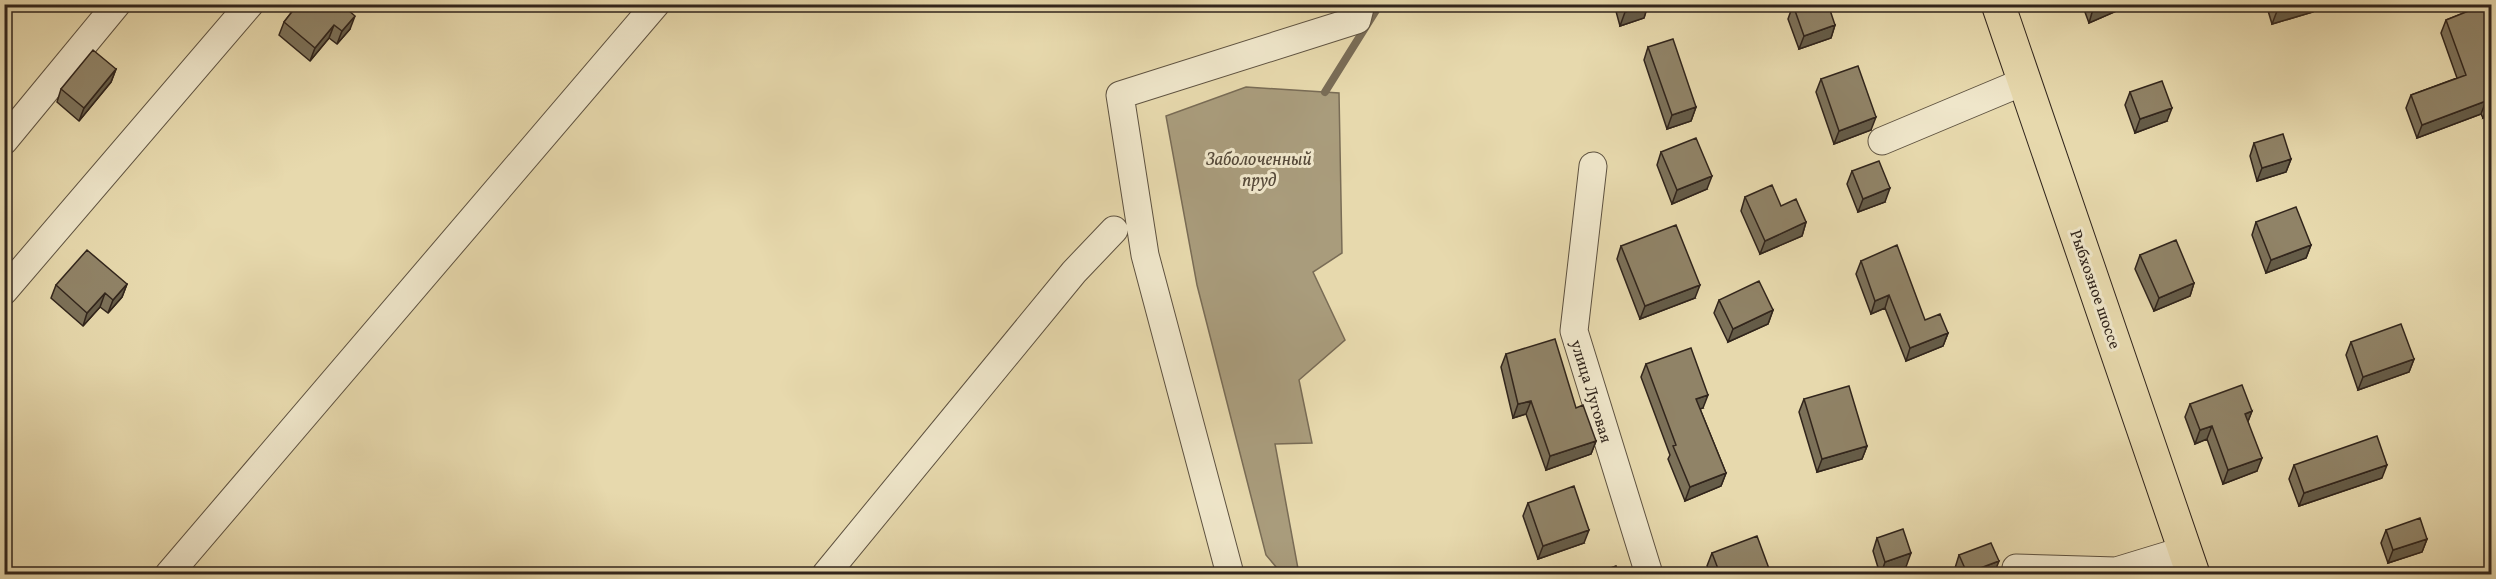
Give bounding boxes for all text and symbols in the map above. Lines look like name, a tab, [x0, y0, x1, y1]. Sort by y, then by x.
water label: Заболоченный пруд	[1205, 148, 1312, 194]
street label: Рыбхозное шоссе	[2063, 227, 2125, 352]
street label: улица Луговая	[1564, 337, 1616, 446]

